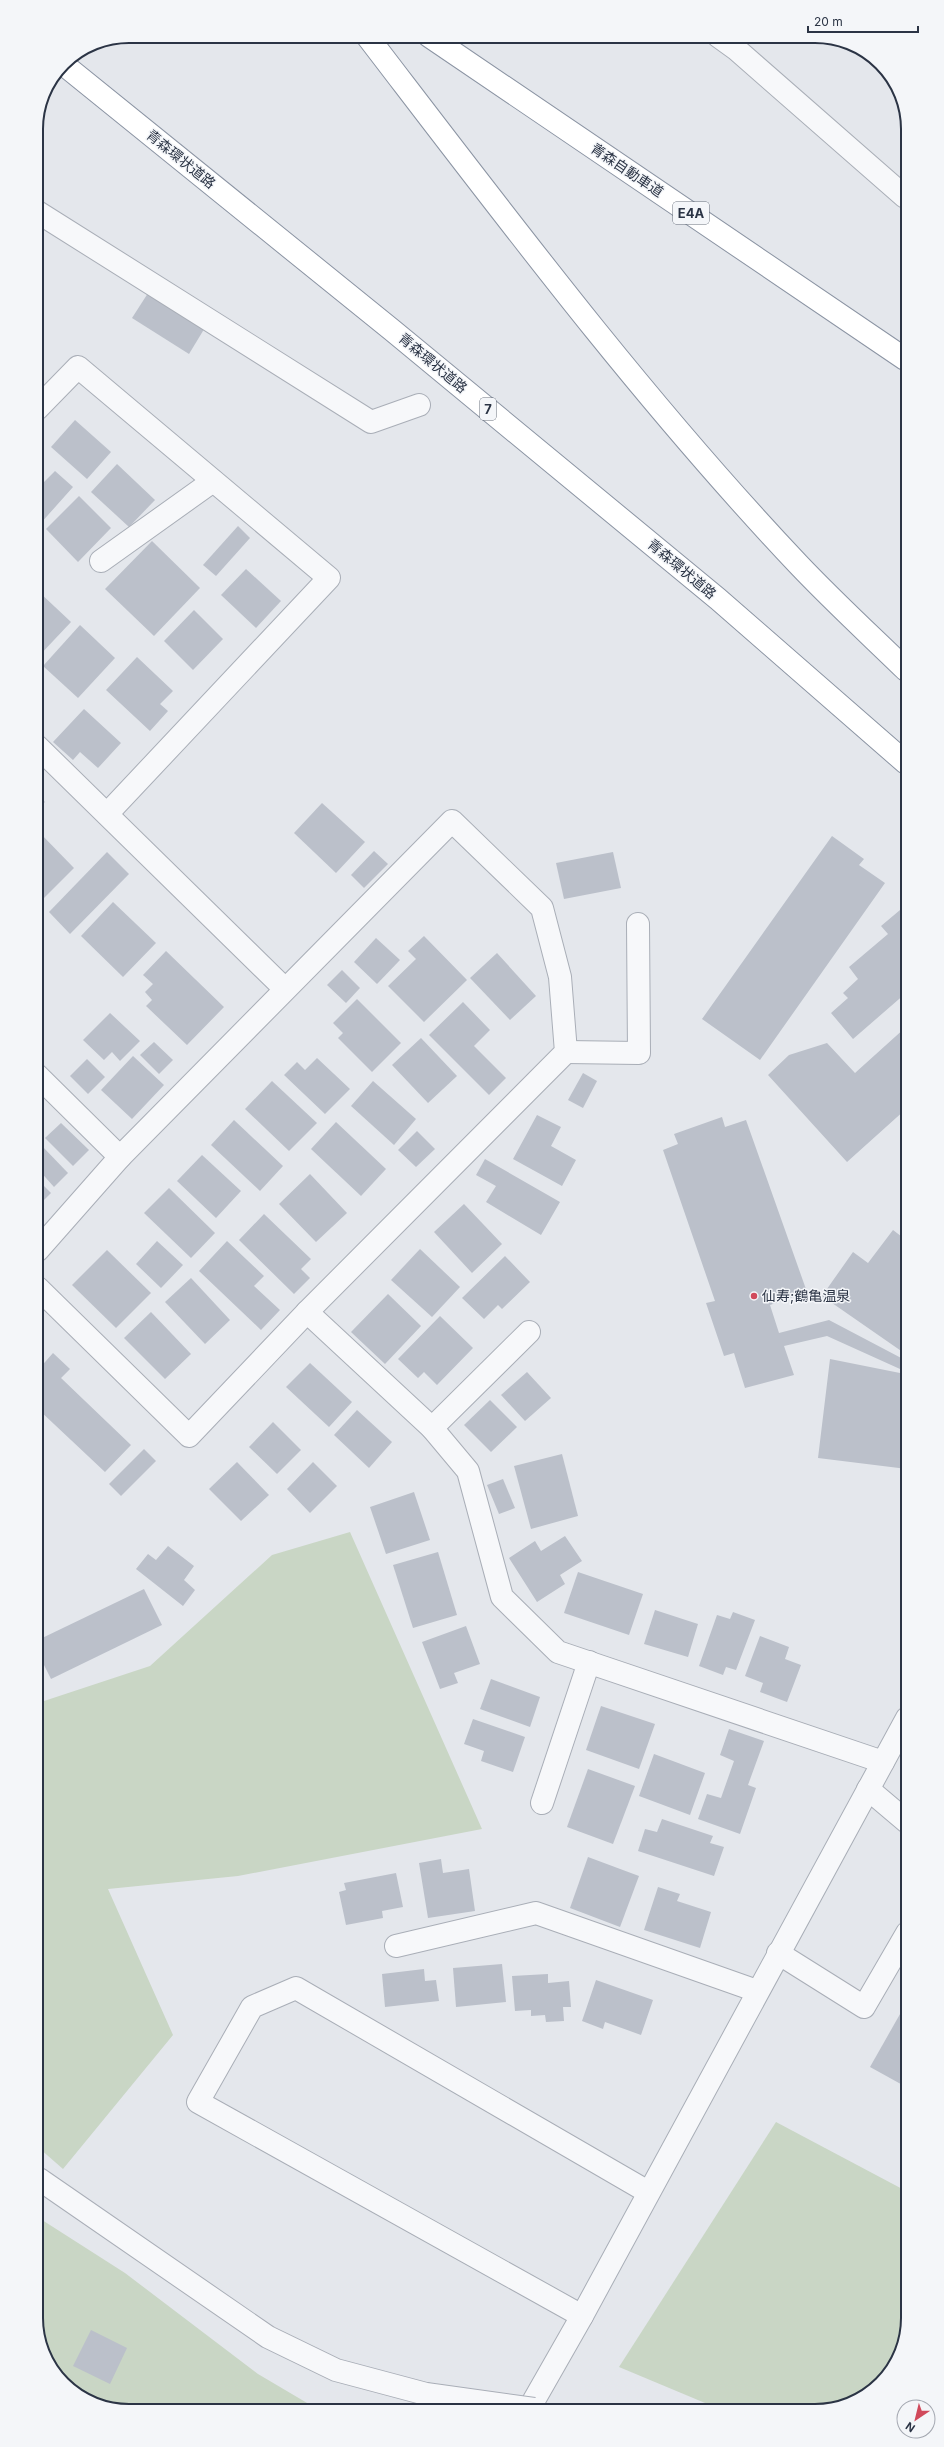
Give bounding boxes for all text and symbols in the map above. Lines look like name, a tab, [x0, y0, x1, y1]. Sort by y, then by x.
scale bar	[808, 8, 918, 34]
text: 20 m	[814, 14, 843, 29]
street label: 青森環状道路	[143, 126, 219, 192]
street label: 青森自動車道	[588, 139, 667, 200]
road number: E4A	[673, 202, 709, 224]
street label: 青森環状道路	[396, 329, 471, 396]
road number: 7	[480, 398, 496, 420]
street label: 青森環状道路	[645, 535, 720, 602]
place label: 仙寿;鶴亀温泉	[762, 1287, 850, 1304]
marker: 仙寿;鶴亀温泉	[749, 1291, 759, 1301]
north arrow	[896, 2399, 936, 2439]
text: N	[903, 2419, 918, 2435]

